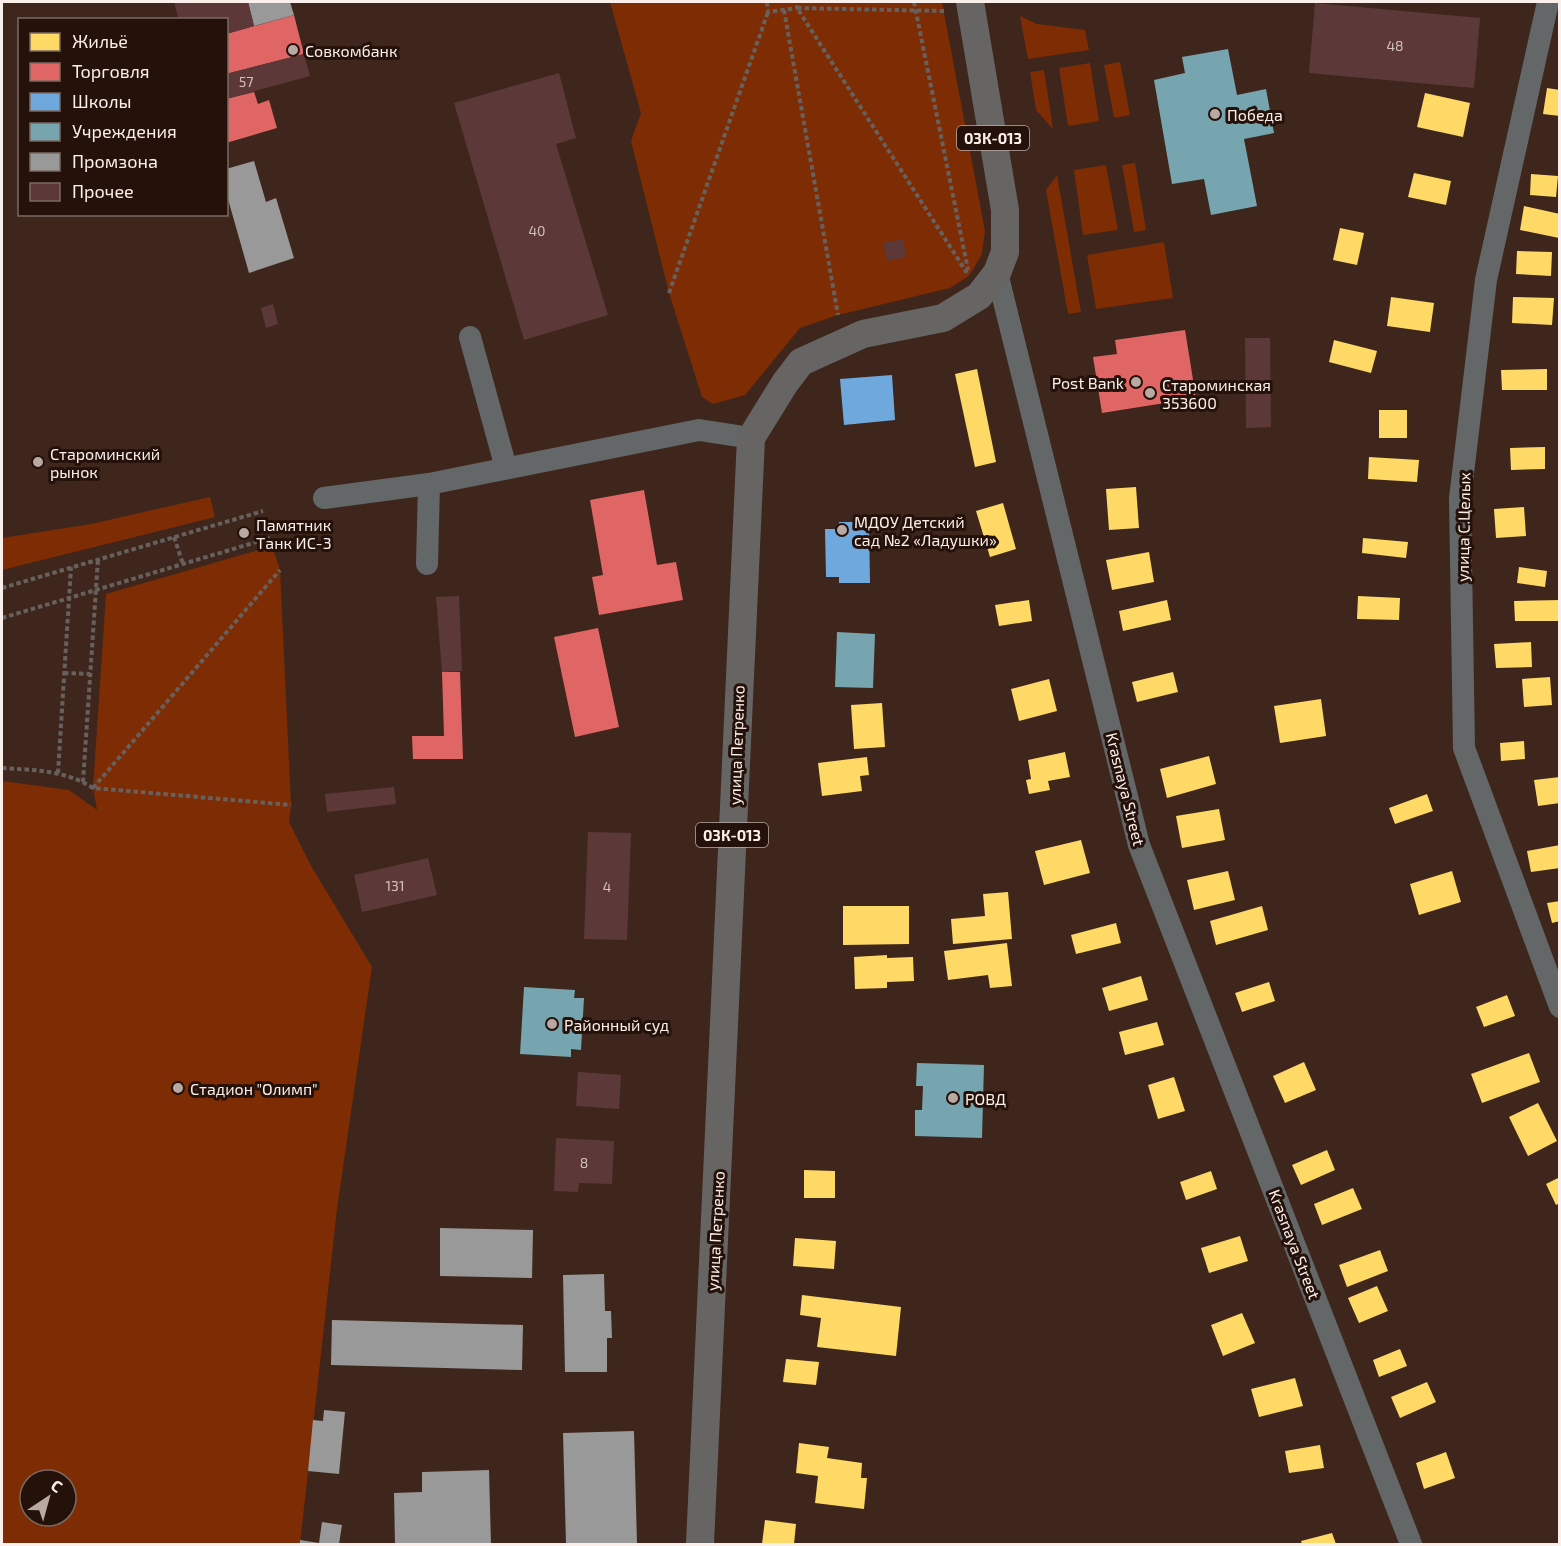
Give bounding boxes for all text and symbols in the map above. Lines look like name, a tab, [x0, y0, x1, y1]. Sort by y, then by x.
legend	[18, 18, 228, 216]
text: Жильё	[72, 30, 128, 52]
house number: 48	[1386, 37, 1404, 54]
place label: Совкомбанк	[305, 41, 398, 60]
marker: Совкомбанк	[286, 43, 300, 57]
text: Торговля	[72, 60, 150, 82]
house number: 57	[239, 73, 253, 90]
text: Школы	[72, 90, 132, 112]
place label: Победа	[1227, 105, 1283, 124]
marker: Победа	[1208, 107, 1222, 121]
text: Учреждения	[72, 120, 177, 142]
road number: 03К-013	[957, 126, 1029, 150]
text: Промзона	[72, 150, 158, 172]
text: Прочее	[72, 180, 134, 202]
house number: 40	[528, 222, 546, 239]
place label: Post Bank	[1052, 373, 1124, 392]
marker: Post Bank	[1129, 375, 1143, 389]
place label: Староминская 353600	[1162, 375, 1271, 412]
marker: Староминская 353600	[1143, 386, 1157, 400]
place label: Староминский рынок	[50, 444, 160, 481]
marker: Староминский рынок	[31, 455, 45, 469]
street label: улица С.Целых	[1453, 471, 1474, 582]
place label: МДОУ Детский сад №2 «Ладушки»	[854, 512, 997, 550]
place label: Памятник Танк ИС-3	[256, 515, 332, 552]
marker: МДОУ Детский сад №2 «Ладушки»	[835, 523, 849, 537]
marker: Памятник Танк ИС-3	[237, 526, 251, 540]
street label: улица Петренко	[724, 685, 749, 805]
street label: Krasnaya Street	[1103, 730, 1149, 848]
road number: 03К-013	[696, 823, 768, 847]
house number: 131	[386, 877, 404, 894]
house number: 4	[603, 878, 611, 895]
place label: Районный суд	[564, 1015, 669, 1035]
marker: Районный суд	[545, 1017, 559, 1031]
place label: Стадион "Олимп"	[190, 1079, 318, 1098]
marker: Стадион "Олимп"	[171, 1081, 185, 1095]
place label: РОВД	[965, 1089, 1006, 1108]
marker: РОВД	[946, 1091, 960, 1105]
house number: 8	[580, 1154, 588, 1171]
street label: улица Петренко	[702, 1171, 729, 1291]
street label: Krasnaya Street	[1265, 1186, 1325, 1302]
north arrow	[18, 1468, 78, 1528]
text: С	[48, 1475, 67, 1496]

